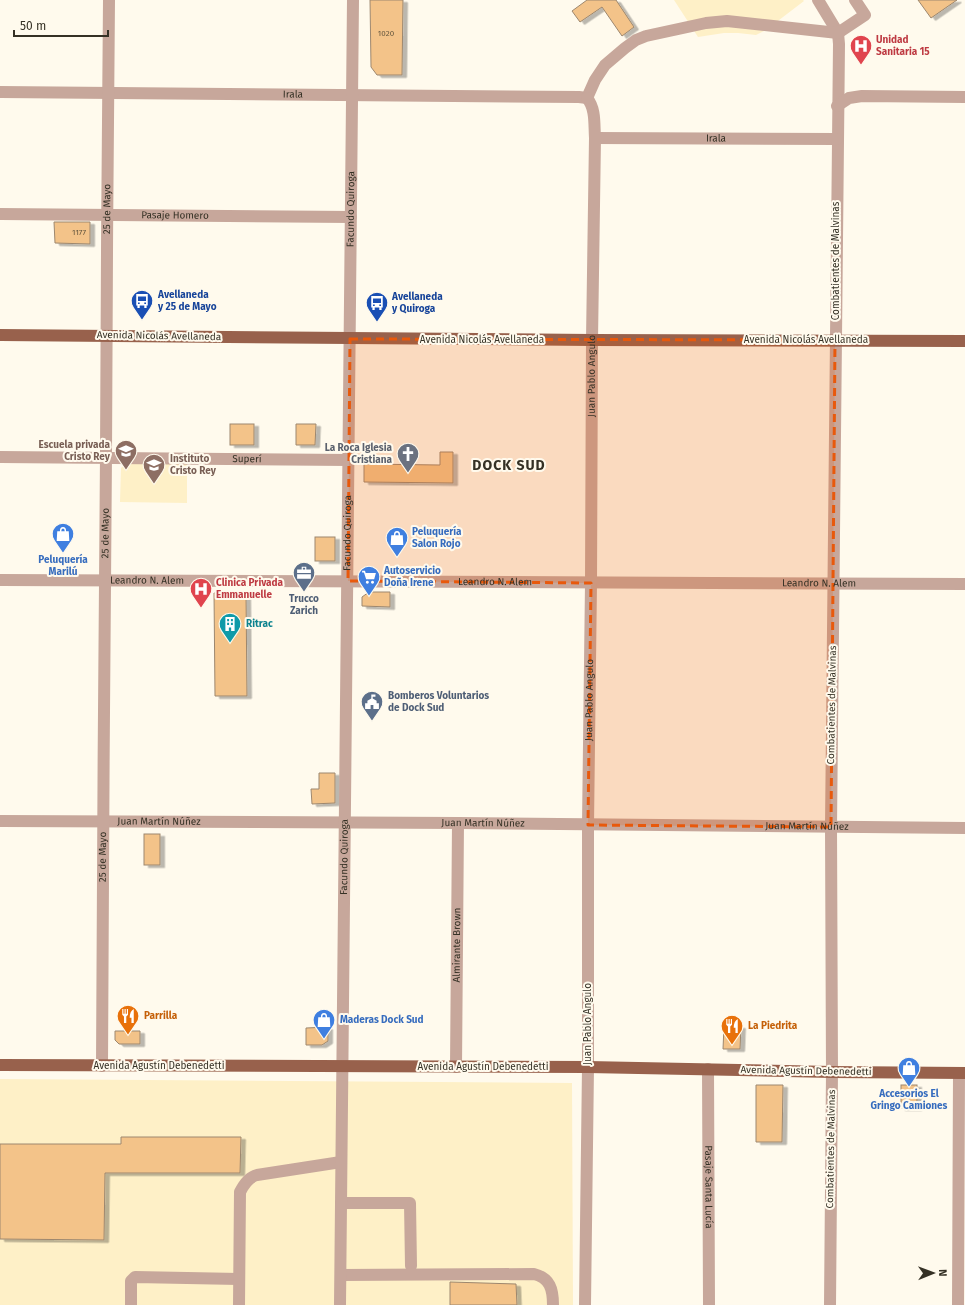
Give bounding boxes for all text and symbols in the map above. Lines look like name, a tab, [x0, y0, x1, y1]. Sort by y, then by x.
scale bar	[14, 12, 108, 38]
text: 50 m	[20, 19, 46, 33]
house number: 1020	[378, 29, 395, 38]
hospital icon: Unidad Sanitaria 15	[848, 33, 874, 66]
place label: Unidad Sanitaria 15	[876, 34, 930, 58]
street label: Irala	[283, 88, 303, 101]
street label: Irala	[706, 132, 726, 145]
street label: Facundo Quiroga	[345, 171, 357, 247]
street label: 25 de Mayo	[101, 184, 113, 234]
street label: Combatientes de Malvinas	[830, 201, 842, 320]
street label: Pasaje Homero	[141, 209, 209, 222]
house number: 1177	[72, 228, 86, 237]
bus stop icon: Avellaneda y 25 de Mayo	[129, 288, 155, 321]
place label: Avellaneda y 25 de Mayo	[157, 289, 217, 313]
bus stop icon: Avellaneda y Quiroga	[364, 290, 390, 323]
place label: Avellaneda y Quiroga	[391, 291, 443, 315]
street label: Avenida Nicolás Avellaneda	[97, 329, 221, 343]
street label: Avenida Nicolás Avellaneda	[420, 334, 544, 346]
street label: Avenida Nicolás Avellaneda	[744, 334, 868, 346]
street label: Juan Pablo Angulo	[586, 335, 598, 417]
school or university icon: Escuela privada Cristo Rey	[113, 438, 139, 471]
place label: Escuela privada Cristo Rey	[39, 439, 111, 463]
church icon: La Roca Iglesia Cristiana	[395, 441, 421, 474]
place label: La Roca Iglesia Cristiana	[325, 442, 393, 466]
school or university icon: Instituto Cristo Rey	[141, 452, 167, 485]
street label: Superí	[232, 452, 262, 465]
place label: Instituto Cristo Rey	[170, 453, 217, 477]
district label: DOCK SUD	[472, 457, 546, 474]
street label: Facundo Quiroga	[341, 495, 354, 571]
street label: 25 de Mayo	[99, 508, 112, 558]
shop icon: Peluquería Marilú	[50, 521, 76, 554]
shop icon: Peluquería Salon Rojo	[384, 525, 410, 558]
place label: Peluquería Salon Rojo	[412, 525, 462, 550]
place label: Peluquería Marilú	[38, 553, 88, 578]
office icon: Trucco Zarich	[291, 560, 317, 593]
supermarket icon: Autoservicio Doña Irene	[356, 564, 382, 597]
place label: Autoservicio Doña Irene	[383, 565, 441, 589]
street label: Leandro N. Alem	[110, 574, 184, 587]
hospital icon: Clinica Privada Emmanuelle	[188, 576, 214, 609]
street label: Leandro N. Alem	[458, 576, 532, 588]
place label: Clinica Privada Emmanuelle	[216, 577, 284, 601]
street label: Leandro N. Alem	[782, 577, 856, 590]
place label: Trucco Zarich	[289, 593, 319, 617]
building icon: Ritrac	[217, 611, 243, 644]
place label: Ritrac	[246, 618, 273, 630]
street label: Combatientes de Malvinas	[825, 645, 839, 764]
street label: Juan Pablo Angulo	[583, 659, 596, 741]
public building icon: Bomberos Voluntarios de Dock Sud	[359, 689, 385, 722]
place label: Bomberos Voluntarios de Dock Sud	[388, 690, 489, 714]
street label: Juan Martín Núñez	[117, 815, 201, 828]
street label: Juan Martín Núñez	[441, 816, 525, 830]
street label: Facundo Quiroga	[338, 819, 351, 895]
street label: Juan Martín Núñez	[765, 819, 849, 833]
street label: 25 de Mayo	[97, 832, 109, 882]
street label: Almirante Brown	[451, 907, 463, 983]
street label: Juan Pablo Angulo	[582, 983, 594, 1065]
restaurant icon: Parrilla	[115, 1003, 141, 1036]
shop icon: Maderas Dock Sud	[311, 1007, 337, 1040]
place label: Parrilla	[144, 1010, 178, 1022]
restaurant icon: La Piedrita	[719, 1013, 745, 1046]
place label: Maderas Dock Sud	[340, 1014, 424, 1026]
place label: La Piedrita	[748, 1020, 798, 1032]
shop icon: Accesorios El Gringo Camiones	[896, 1055, 922, 1088]
street label: Avenida Agustín Debenedetti	[93, 1059, 225, 1072]
street label: Avenida Agustín Debenedetti	[417, 1060, 549, 1073]
street label: Avenida Agustín Debenedetti	[740, 1063, 872, 1078]
place label: Accesorios El Gringo Camiones	[871, 1088, 948, 1112]
street label: Combatientes de Malvinas	[824, 1089, 838, 1208]
street label: Pasaje Santa Lucía	[702, 1145, 716, 1229]
north arrow	[913, 1253, 953, 1293]
text: N	[936, 1269, 949, 1277]

